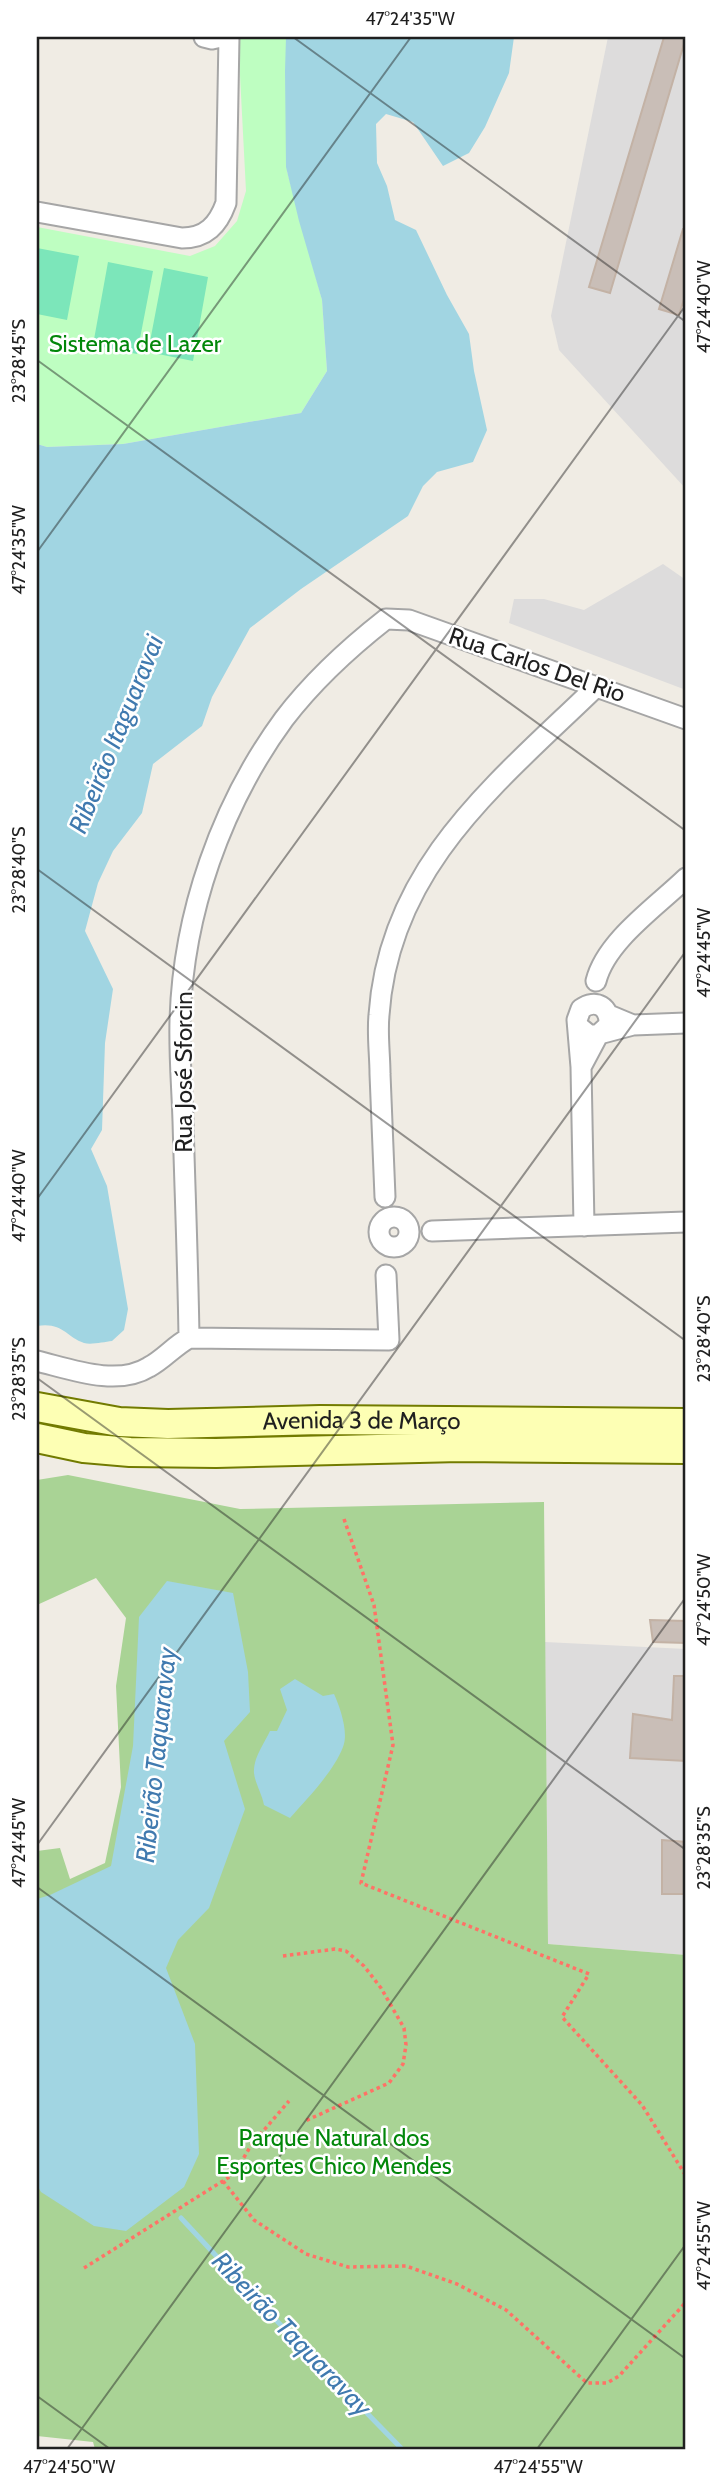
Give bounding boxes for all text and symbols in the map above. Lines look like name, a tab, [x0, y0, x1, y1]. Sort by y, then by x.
text: 47°24'35"W	[365, 8, 455, 30]
text: 47°24'40"W	[693, 261, 715, 353]
text: 23°28'45"S	[8, 319, 30, 403]
park label: Sistema de Lazer	[49, 329, 222, 358]
text: 47°24'35"W	[8, 505, 30, 595]
street label: Rua Carlos Del Rio	[445, 621, 629, 708]
water label: Ribeirão Itaguaravai	[62, 630, 171, 838]
text: 23°28'40"S	[8, 827, 30, 913]
text: 47°24'45"W	[693, 908, 715, 998]
street label: Rua José Sforcin	[169, 991, 198, 1153]
text: 47°24'40"W	[8, 1150, 30, 1242]
text: 23°28'40"S	[693, 1296, 715, 1382]
text: 23°28'35"S	[8, 1337, 30, 1421]
street label: Avenida 3 de Março	[262, 1405, 461, 1436]
text: 47°24'50"W	[693, 1554, 715, 1646]
water label: Ribeirão Taquaravay	[129, 1645, 183, 1864]
text: 47°24'45"W	[8, 1798, 30, 1888]
text: 23°28'35"S	[693, 1806, 715, 1890]
park label: Parque Natural dos Esportes Chico Mendes	[216, 2123, 452, 2180]
text: 47°24'55"W	[693, 2201, 715, 2291]
water label: Ribeirão Taquaravay	[205, 2245, 379, 2424]
text: 47°24'50"W	[23, 2456, 115, 2478]
text: 47°24'55"W	[493, 2456, 583, 2478]

